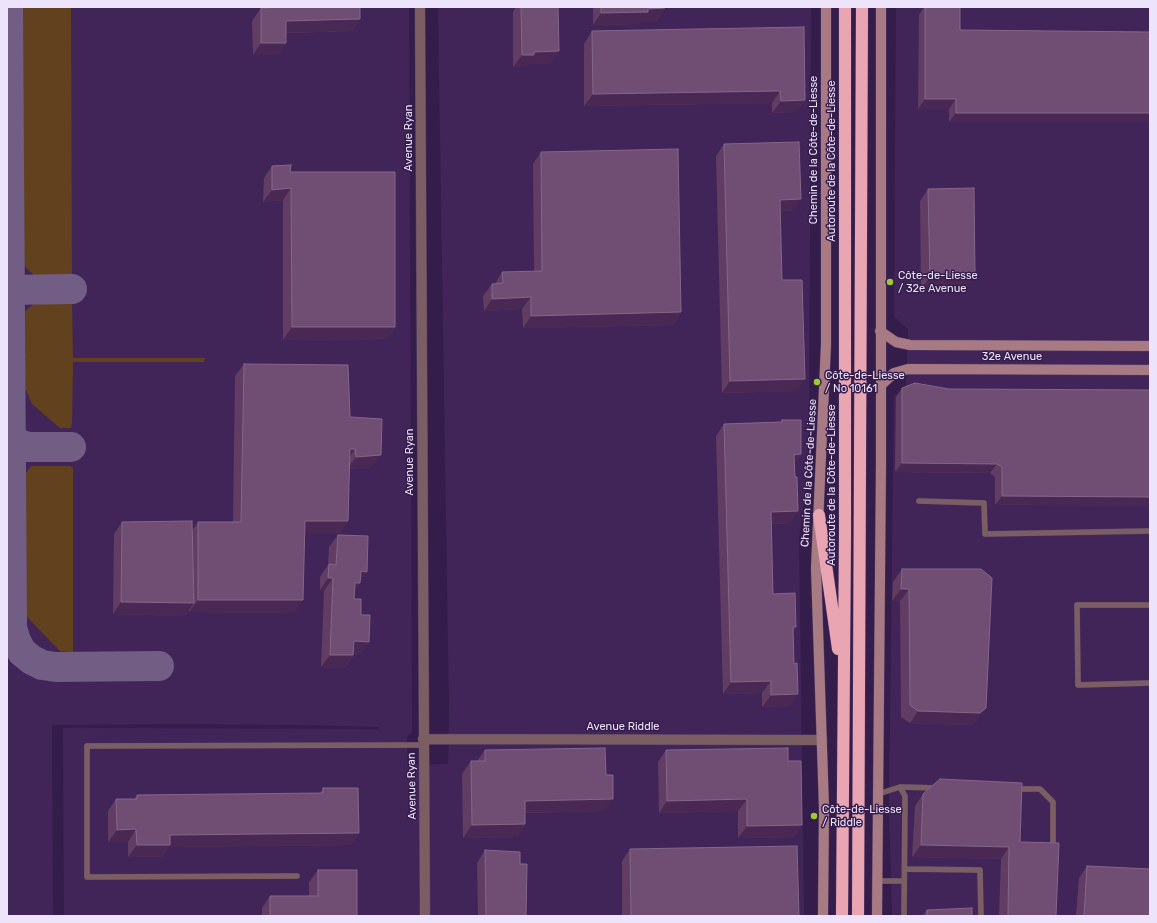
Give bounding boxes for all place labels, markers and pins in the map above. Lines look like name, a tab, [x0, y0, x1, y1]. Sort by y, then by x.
place label: Côte-de-Liesse / 32e Avenue	[898, 269, 978, 295]
marker: Côte-de-Liesse / 32e Avenue	[885, 277, 895, 287]
place label: Côte-de-Liesse / No 10161	[825, 369, 905, 395]
marker: Côte-de-Liesse / No 10161	[812, 377, 822, 387]
place label: Côte-de-Liesse / Riddle	[822, 803, 902, 829]
marker: Côte-de-Liesse / Riddle	[809, 811, 819, 821]

